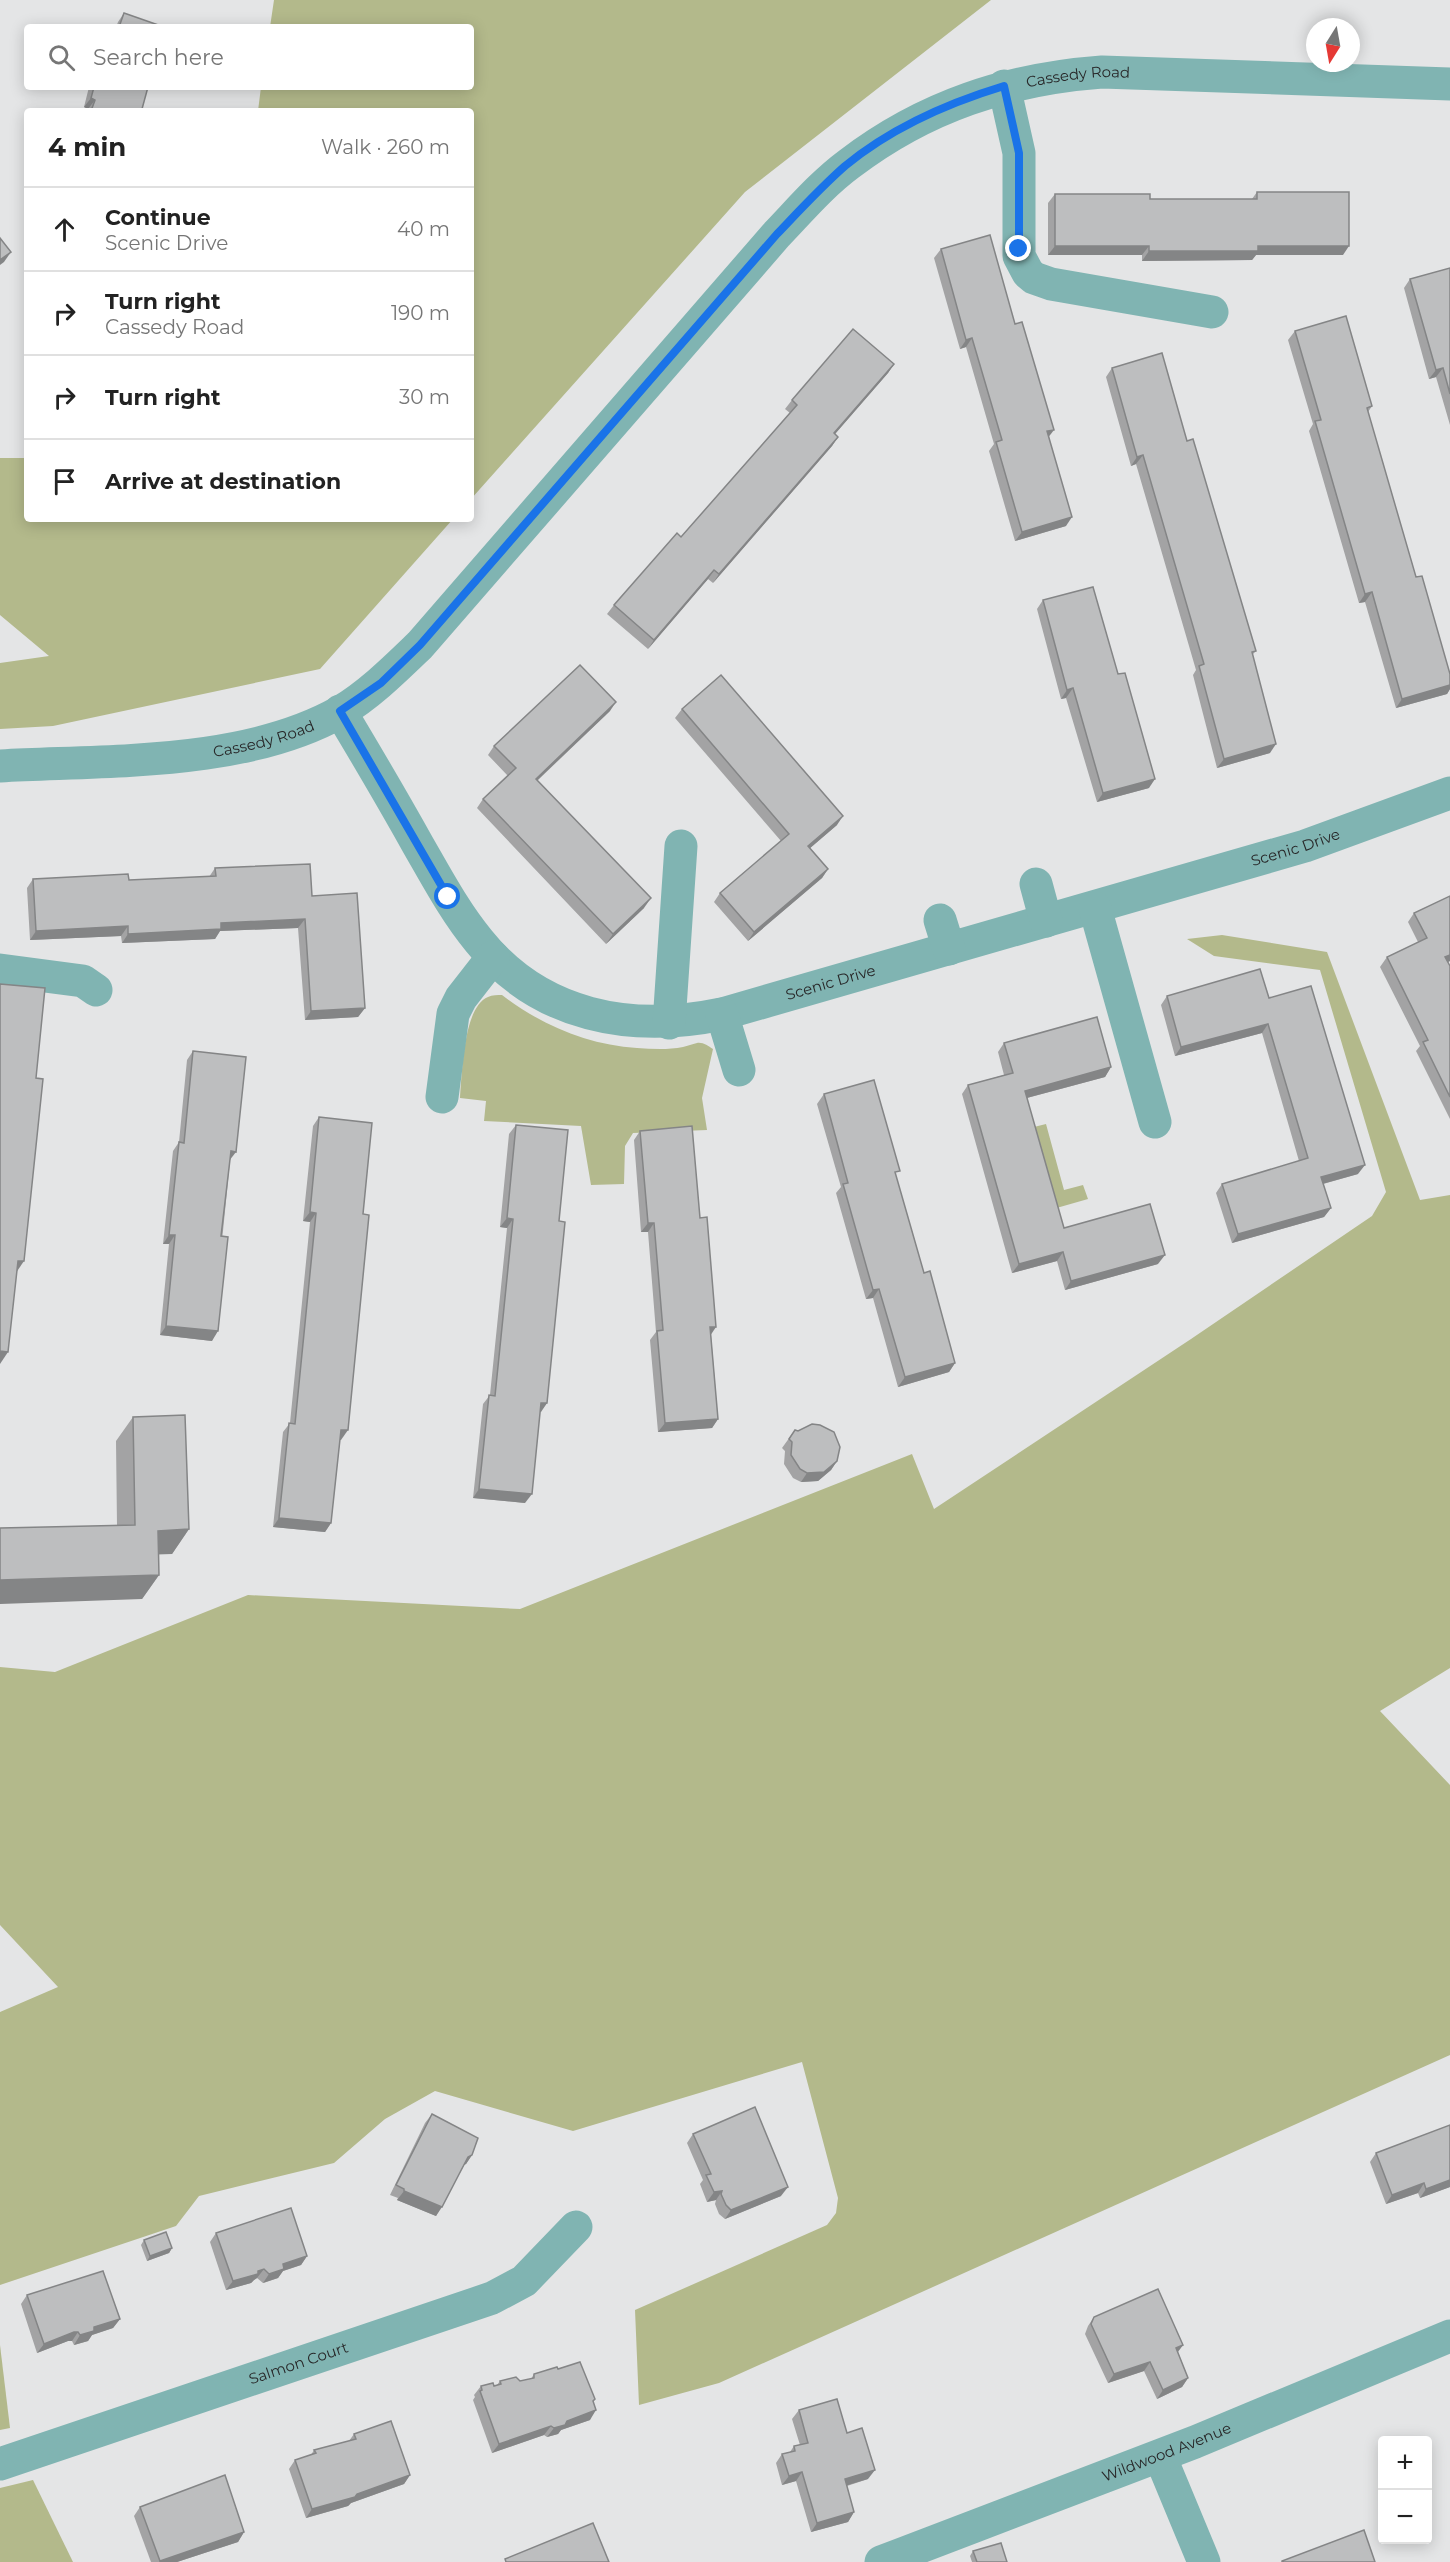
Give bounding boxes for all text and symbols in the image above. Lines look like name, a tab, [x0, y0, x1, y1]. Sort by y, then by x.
north arrow	[1306, 18, 1360, 72]
search box	[24, 24, 474, 90]
icon: search	[45, 41, 78, 74]
text: Search here	[93, 44, 224, 71]
street label: Cassedy Road	[1024, 62, 1130, 91]
text: 4 min	[48, 131, 126, 163]
text: Walk · 260 m	[321, 135, 450, 159]
text: Continue	[105, 204, 211, 231]
icon: ahead	[48, 213, 81, 246]
text: 40 m	[397, 217, 450, 241]
text: Scenic Drive	[105, 231, 228, 255]
route end	[1005, 235, 1031, 261]
text: Turn right	[105, 288, 220, 315]
icon: right	[48, 297, 81, 330]
text: 190 m	[391, 301, 450, 325]
text: Cassedy Road	[105, 315, 244, 339]
icon: right	[48, 381, 81, 414]
text: Turn right	[105, 384, 220, 411]
text: 30 m	[399, 385, 450, 409]
icon: arrive	[48, 465, 81, 498]
text: Arrive at destination	[105, 468, 341, 495]
street label: Cassedy Road	[212, 716, 317, 761]
street label: Scenic Drive	[1249, 824, 1342, 870]
route start	[434, 883, 460, 909]
street label: Scenic Drive	[783, 960, 878, 1004]
street label: Salmon Court	[246, 2337, 350, 2388]
street label: Wildwood Avenue	[1099, 2418, 1234, 2486]
map controls	[1378, 2436, 1432, 2544]
button: +	[1378, 2436, 1432, 2490]
button: −	[1378, 2490, 1432, 2544]

